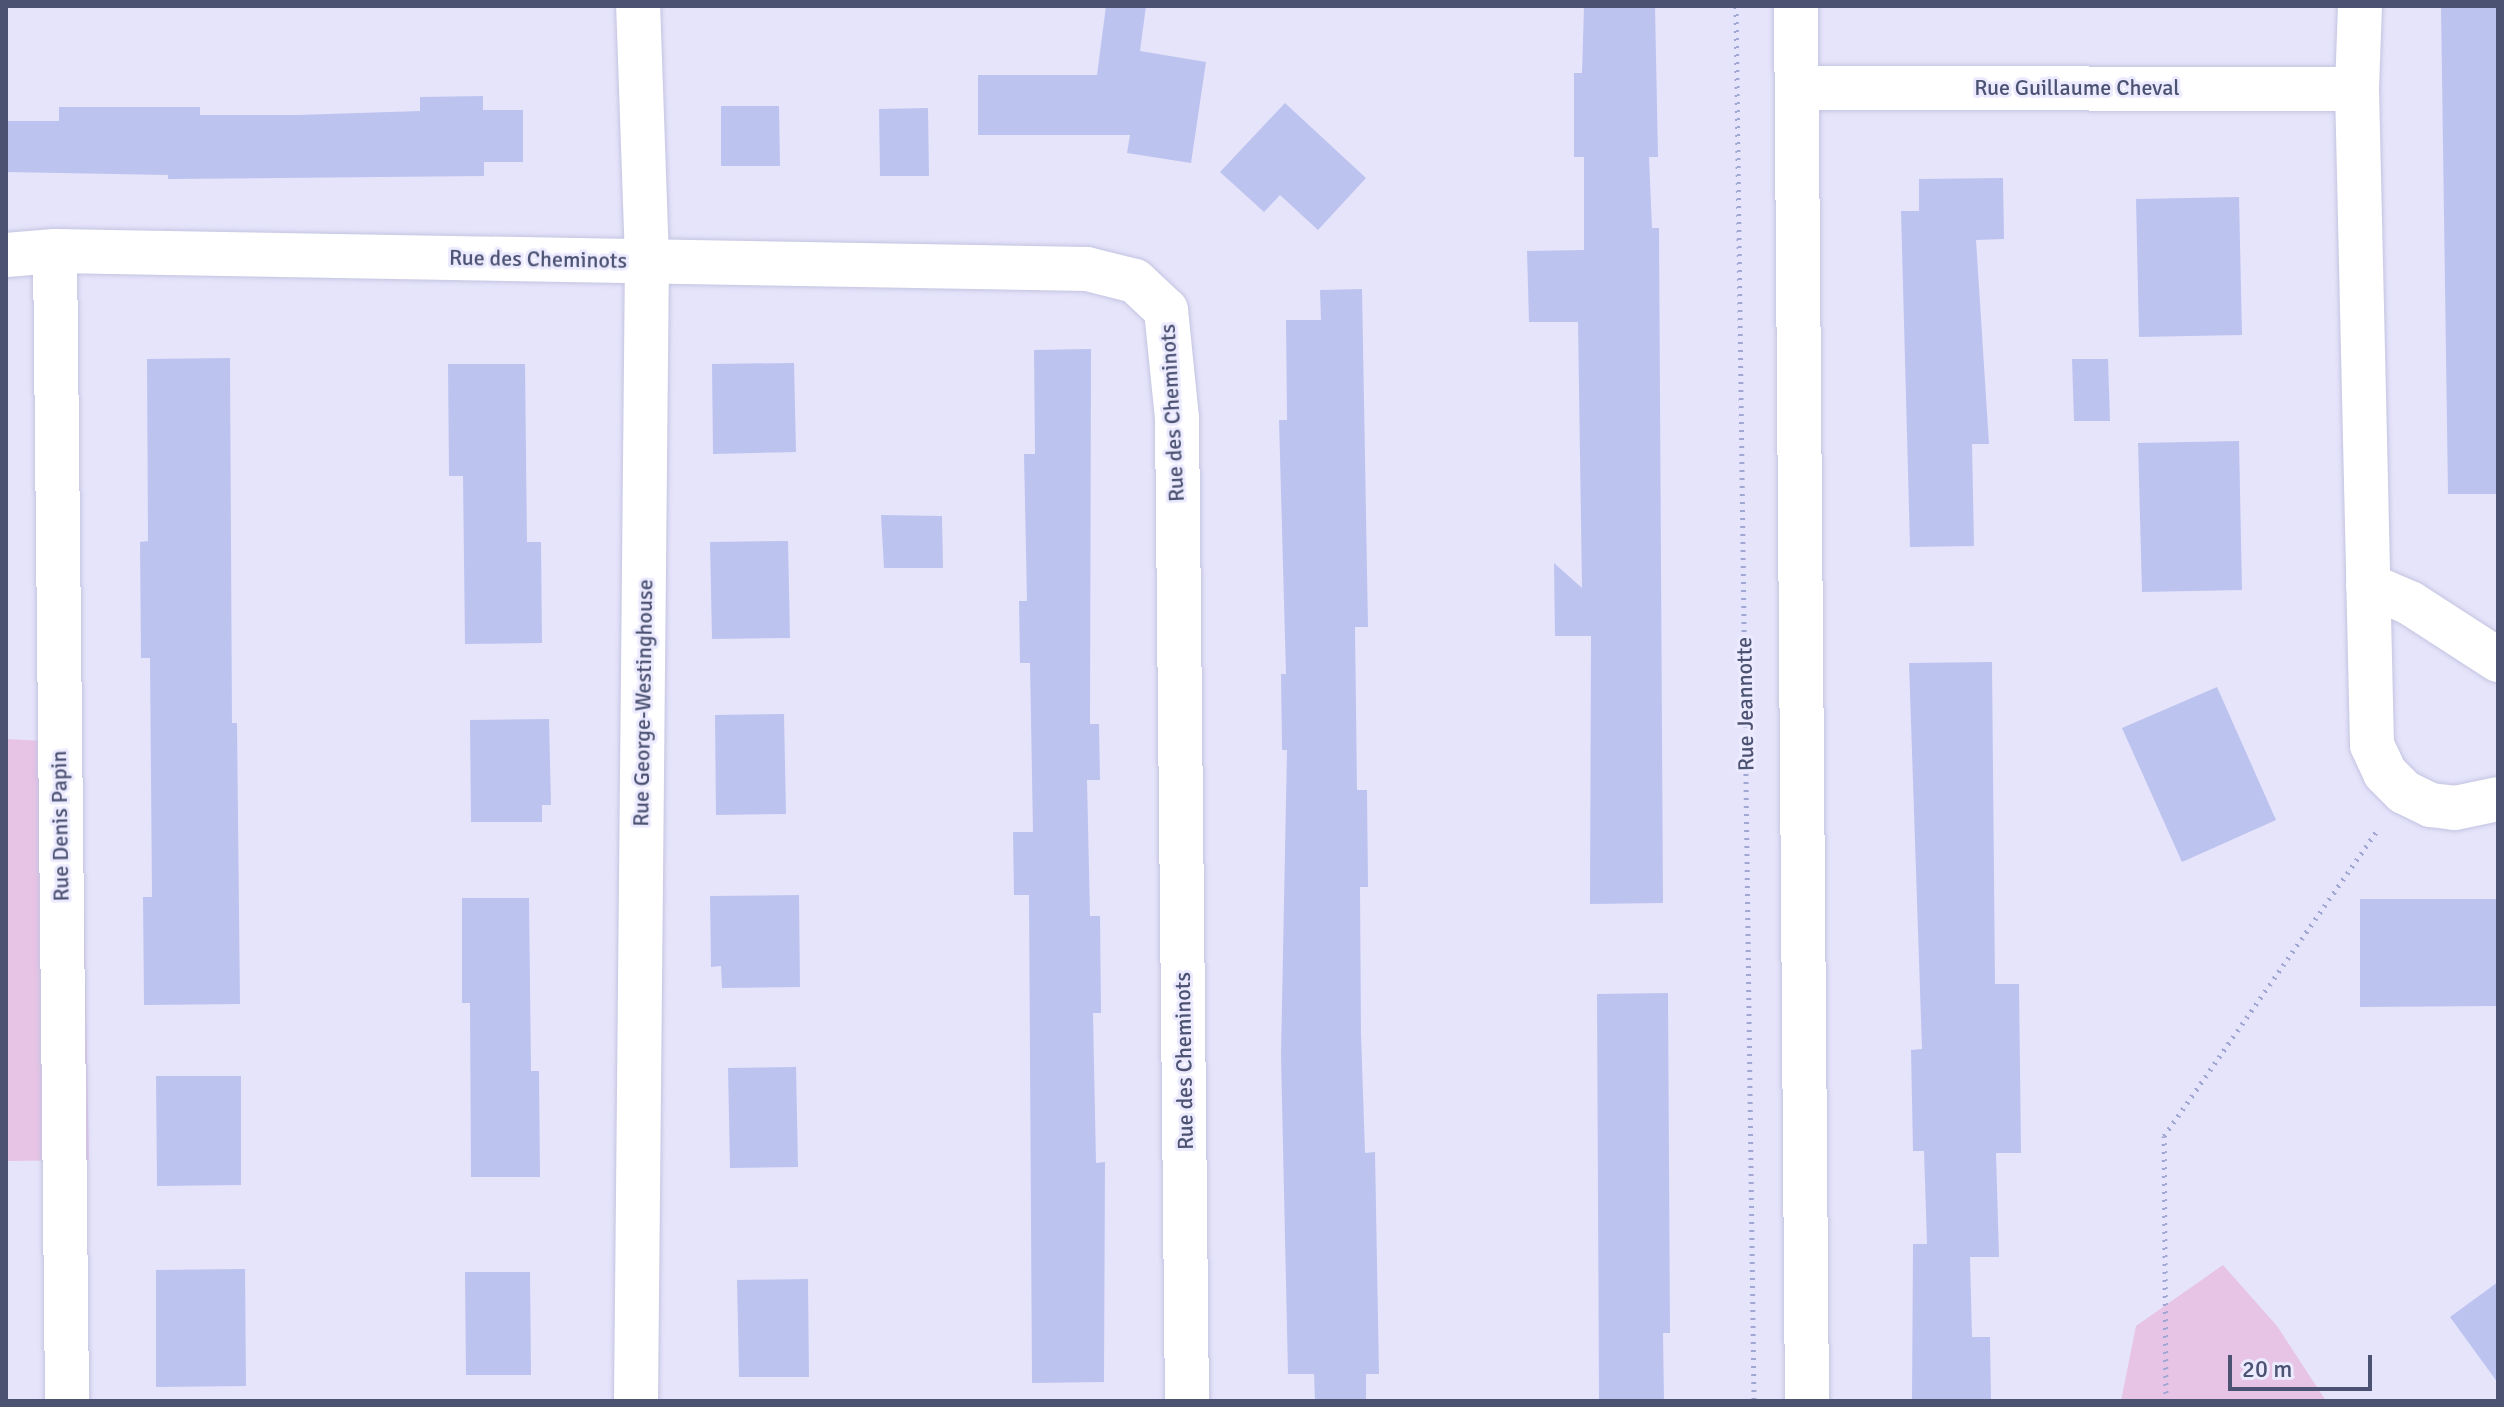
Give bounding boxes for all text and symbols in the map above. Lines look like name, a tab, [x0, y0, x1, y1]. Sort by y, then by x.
street label: Rue Guillaume Cheval	[1974, 75, 2180, 101]
street label: Rue des Cheminots	[449, 244, 627, 274]
street label: Rue des Cheminots	[1154, 323, 1190, 503]
street label: Rue George-Westinghouse	[628, 579, 658, 827]
street label: Rue Jeannotte	[1731, 637, 1759, 771]
street label: Rue Denis Papin	[45, 750, 75, 902]
street label: Rue des Cheminots	[1169, 972, 1199, 1150]
scale bar	[2232, 1339, 2376, 1389]
text: 20 m	[2242, 1354, 2292, 1384]

